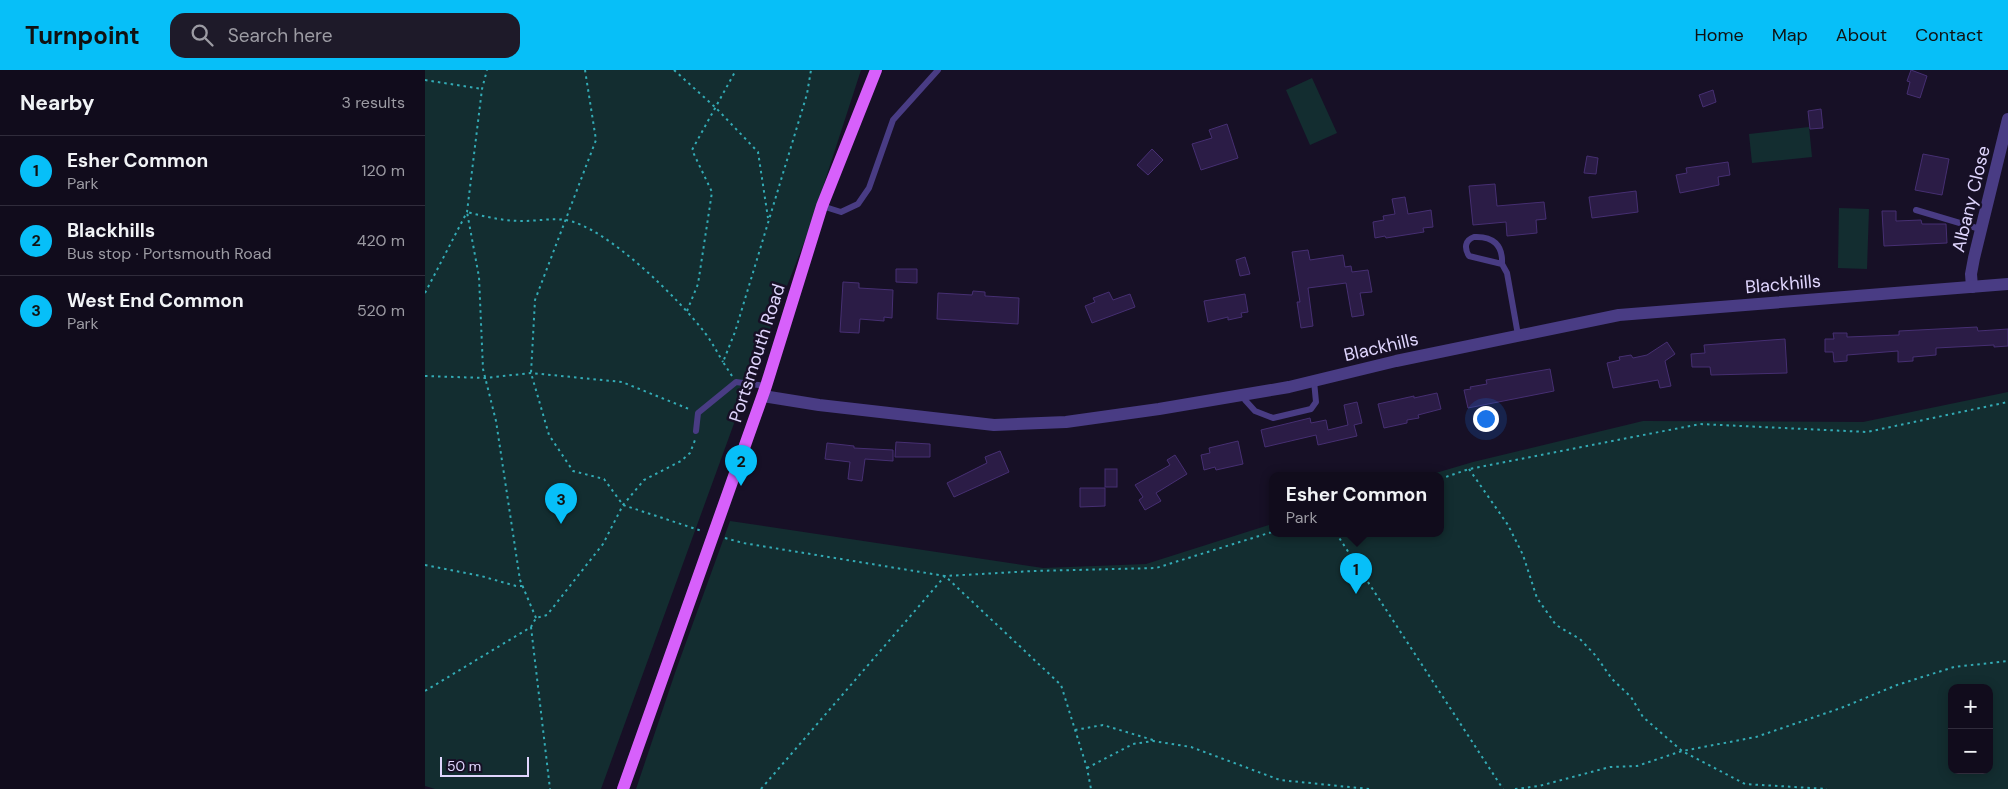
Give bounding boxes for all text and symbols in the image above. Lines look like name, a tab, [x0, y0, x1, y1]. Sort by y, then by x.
search box	[170, 13, 520, 58]
text: Turnpoint	[25, 20, 140, 51]
icon: search	[188, 21, 216, 49]
text: Search here	[228, 23, 333, 48]
text: Home	[1694, 23, 1744, 47]
text: Map	[1772, 23, 1808, 47]
text: About	[1836, 23, 1887, 47]
text: Contact	[1915, 23, 1983, 47]
text: Nearby	[20, 89, 94, 117]
text: 3 results	[342, 92, 405, 113]
street label: Albany Close	[1946, 143, 1996, 255]
text: Esher Common	[67, 148, 208, 173]
text: 1	[33, 160, 39, 181]
text: 120 m	[361, 160, 405, 181]
text: Park	[67, 173, 99, 194]
text: Blackhills	[67, 218, 155, 243]
text: 2	[31, 230, 41, 251]
text: 420 m	[357, 230, 405, 251]
text: Bus stop · Portsmouth Road	[67, 243, 271, 264]
street label: Blackhills	[1744, 269, 1822, 299]
street label: Portsmouth Road	[723, 281, 791, 425]
text: West End Common	[67, 288, 244, 313]
text: 3	[31, 300, 41, 321]
text: 520 m	[357, 300, 405, 321]
text: Park	[67, 313, 99, 334]
street label: Blackhills	[1341, 327, 1421, 367]
your location	[1473, 406, 1499, 432]
pin: 2	[725, 445, 757, 486]
popup	[1269, 472, 1444, 537]
text: Esher Common	[1286, 482, 1427, 507]
pin: 3	[545, 483, 577, 524]
text: Park	[1286, 507, 1317, 528]
pin: 1	[1340, 553, 1372, 594]
map controls	[1948, 684, 1993, 774]
button: +	[1948, 684, 1993, 729]
button: −	[1948, 729, 1993, 774]
scale bar	[440, 754, 529, 777]
text: 50 m	[447, 757, 481, 775]

